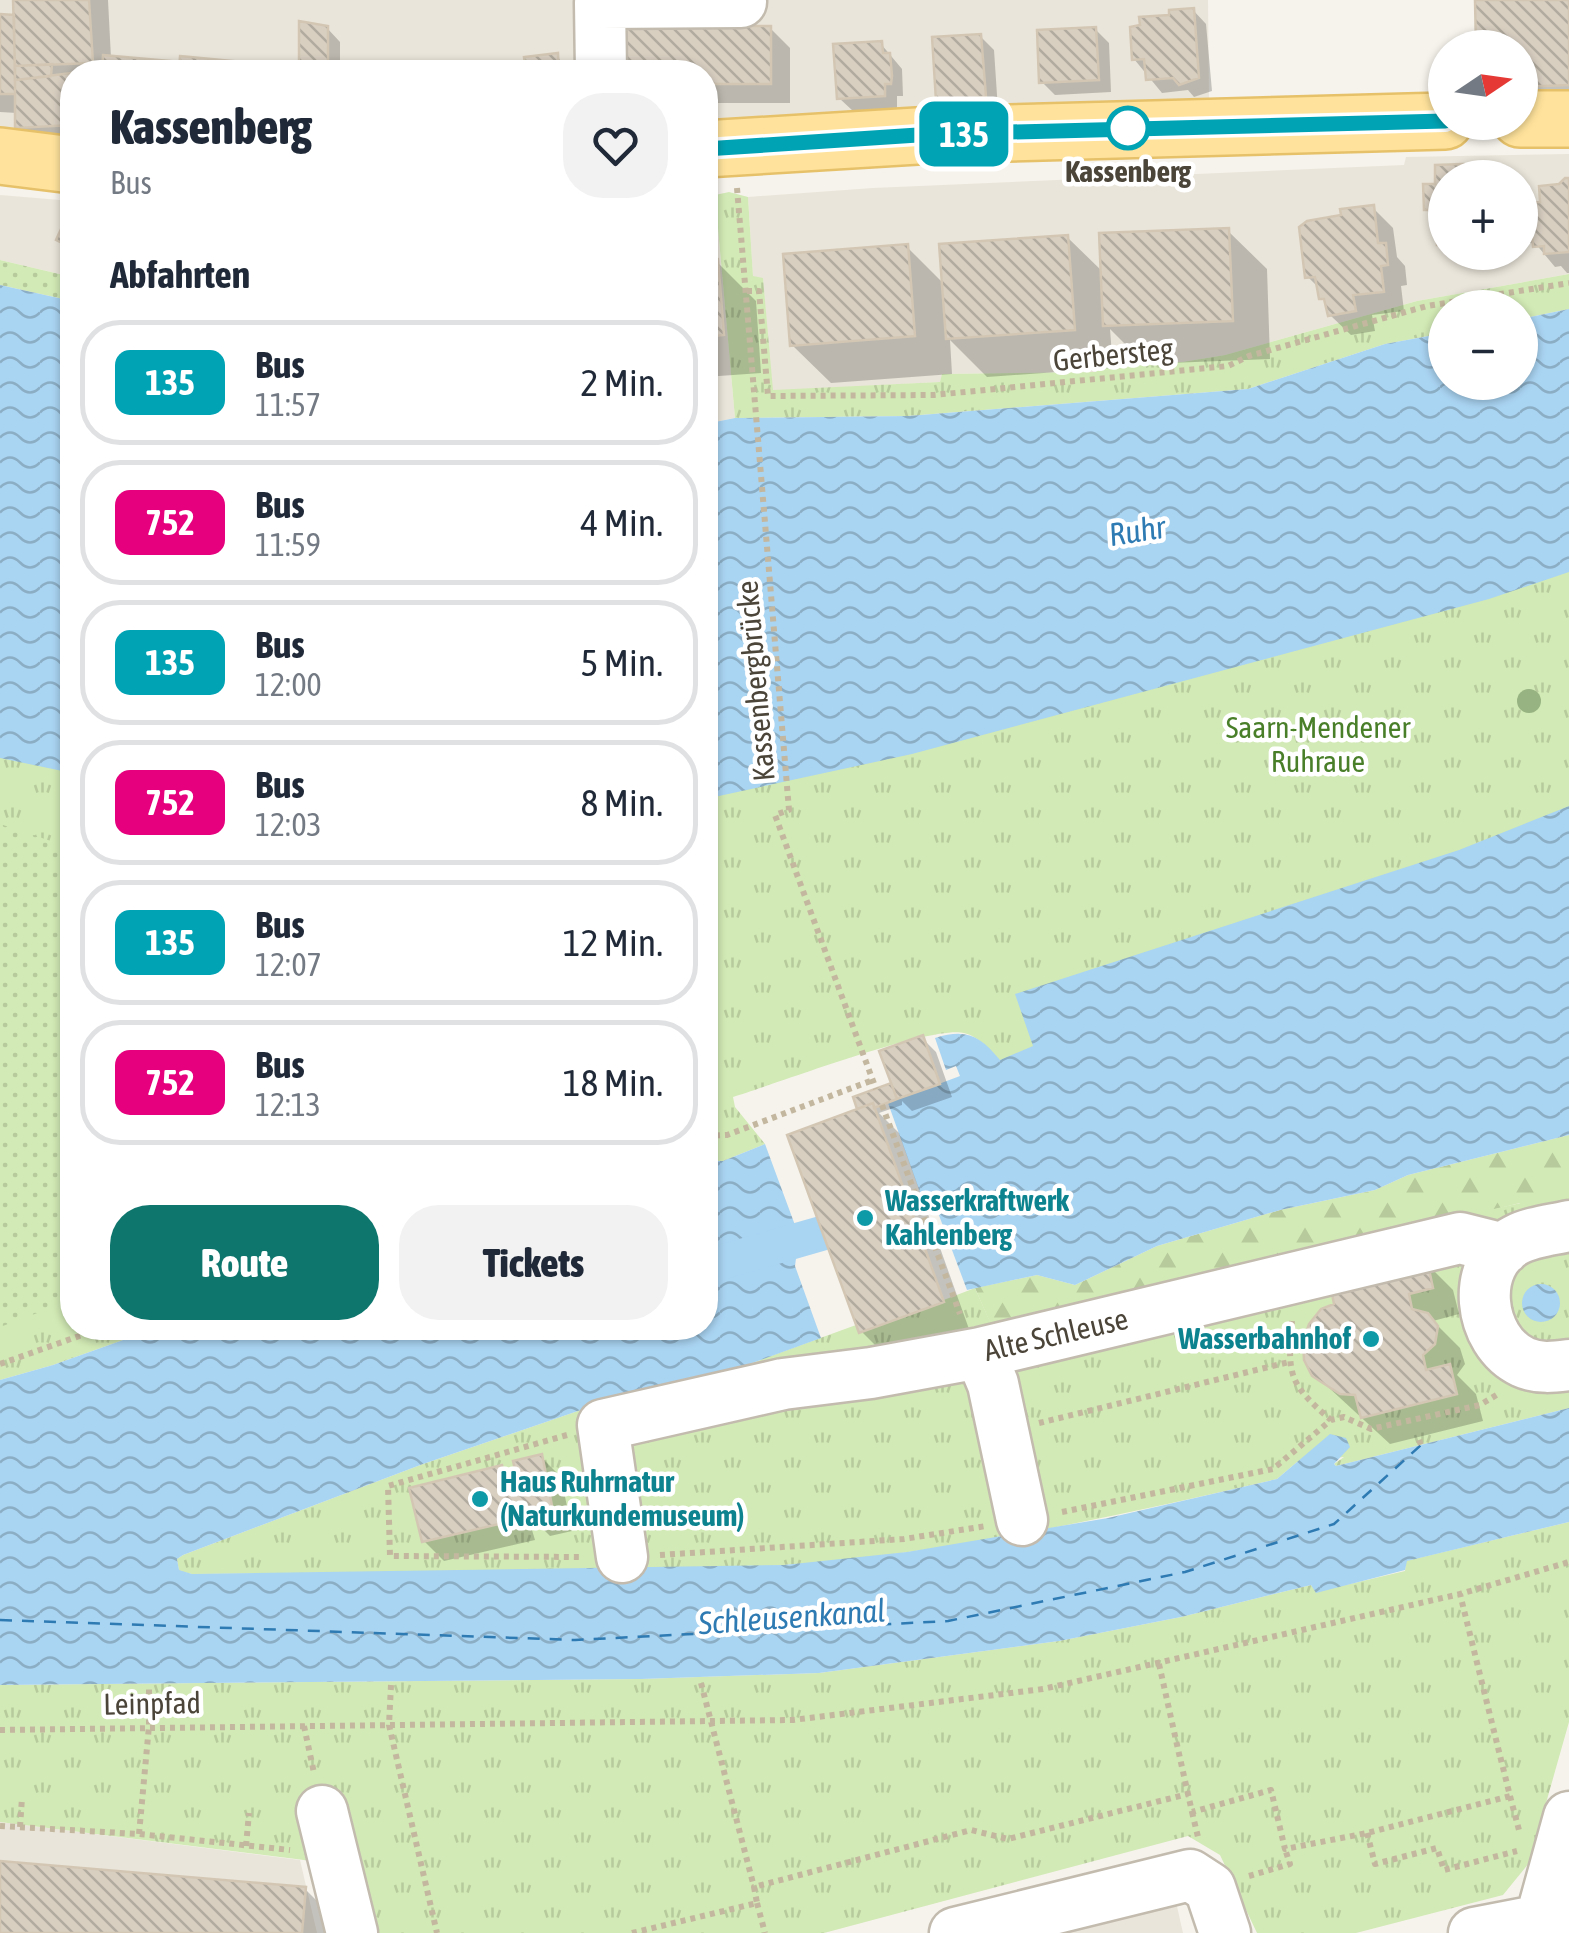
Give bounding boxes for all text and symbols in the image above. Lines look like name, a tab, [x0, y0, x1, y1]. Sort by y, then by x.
north arrow	[1428, 30, 1538, 140]
map controls	[1428, 30, 1538, 400]
button: heart	[563, 93, 668, 198]
text: Kassenberg	[110, 99, 312, 154]
line badge: 135	[906, 102, 1022, 166]
marker: Kassenberg	[1107, 107, 1149, 149]
text: 135	[939, 114, 989, 154]
place label: Kassenberg	[1065, 154, 1191, 188]
button: +	[1428, 160, 1538, 270]
text: Bus	[110, 164, 152, 201]
text: Abfahrten	[110, 253, 250, 296]
button: −	[1428, 290, 1538, 400]
street label: Gerbersteg	[1051, 331, 1175, 377]
text: Bus	[255, 343, 305, 386]
text: 2 Min.	[581, 361, 663, 404]
text: 135	[145, 362, 195, 402]
text: 11:57	[255, 386, 321, 423]
text: Bus	[255, 483, 305, 526]
text: 4 Min.	[581, 501, 663, 544]
text: 752	[145, 502, 195, 542]
water label: Ruhr	[1106, 508, 1169, 553]
text: 11:59	[255, 526, 321, 563]
street label: Kassenbergbrücke	[729, 579, 781, 783]
text: Bus	[255, 623, 305, 666]
text: 5 Min.	[581, 641, 663, 684]
text: 135	[145, 642, 195, 682]
text: 12:00	[255, 666, 322, 703]
park label: Saarn-Mendener Ruhraue	[1226, 710, 1411, 778]
text: Bus	[255, 763, 305, 806]
text: 8 Min.	[581, 781, 663, 824]
text: 752	[145, 782, 195, 822]
text: 12:03	[255, 806, 322, 843]
text: Bus	[255, 903, 305, 946]
text: 12 Min.	[563, 921, 663, 964]
text: 135	[145, 922, 195, 962]
text: 12:07	[255, 946, 322, 983]
text: Bus	[255, 1043, 305, 1086]
text: 18 Min.	[563, 1061, 663, 1104]
text: 752	[145, 1062, 195, 1102]
text: 12:13	[255, 1086, 321, 1123]
place label: Wasserkraftwerk Kahlenberg	[884, 1183, 1070, 1251]
button: Route	[110, 1205, 379, 1320]
button: Tickets	[399, 1205, 668, 1320]
marker: Wasserkraftwerk Kahlenberg	[854, 1207, 876, 1229]
street label: Alte Schleuse	[980, 1301, 1131, 1367]
place label: Wasserbahnhof	[1177, 1321, 1352, 1355]
marker: Wasserbahnhof	[1360, 1328, 1382, 1350]
place label: Haus Ruhrnatur (Naturkundemuseum)	[500, 1464, 745, 1532]
marker: Haus Ruhrnatur (Naturkundemuseum)	[469, 1488, 491, 1510]
water label: Schleusenkanal	[696, 1592, 887, 1642]
street label: Leinpfad	[103, 1685, 201, 1721]

